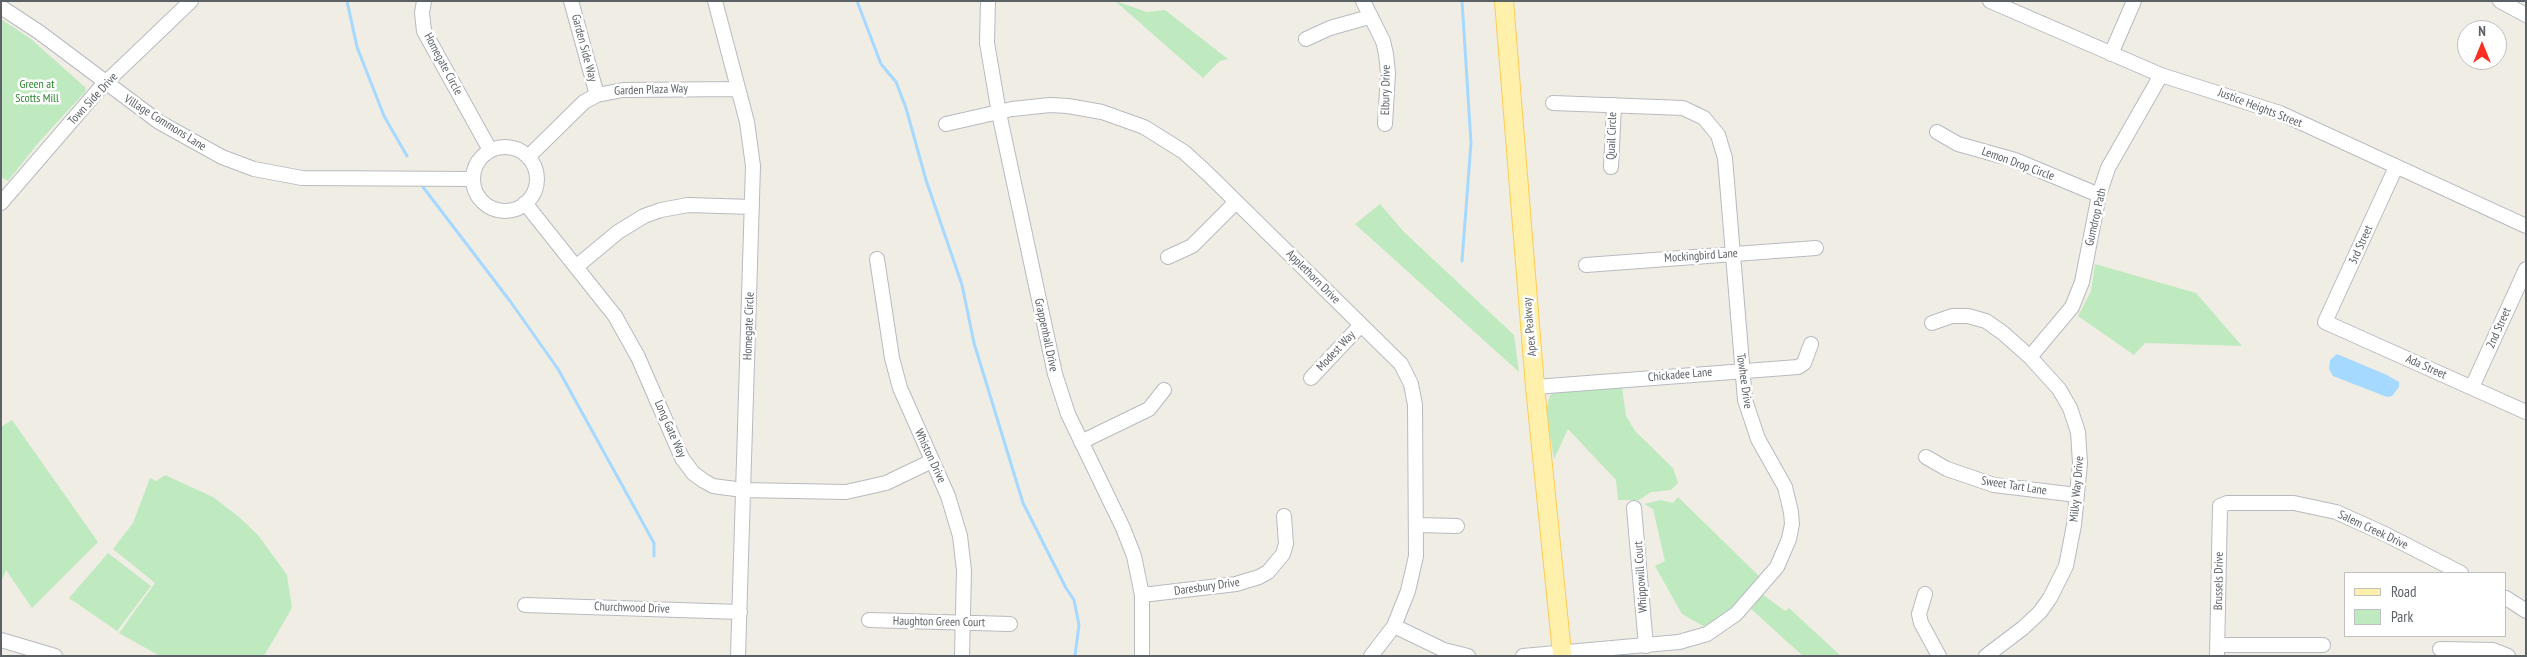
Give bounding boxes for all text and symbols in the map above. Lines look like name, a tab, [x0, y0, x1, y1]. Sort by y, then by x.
street label: Garden Side Way	[568, 13, 600, 83]
north arrow	[2457, 20, 2507, 70]
text: N	[2478, 22, 2486, 40]
street label: Homegate Circle	[421, 30, 465, 98]
street label: Elbury Drive	[1378, 65, 1394, 115]
street label: Town Side Drive	[65, 70, 121, 128]
park label: Green at Scotts Mill	[15, 78, 59, 106]
street label: Garden Plaza Way	[614, 82, 688, 98]
street label: Justice Heights Street	[2216, 85, 2304, 131]
street label: Village Commons Lane	[121, 92, 209, 154]
street label: Quail Circle	[1604, 112, 1620, 160]
street label: Lemon Drop Circle	[1980, 144, 2056, 184]
street label: Gumdrop Path	[2082, 187, 2110, 247]
street label: 3rd Street	[2346, 223, 2376, 267]
street label: Mockingbird Lane	[1664, 246, 1738, 266]
street label: Applethorn Drive	[1283, 247, 1343, 307]
street label: Homegate Circle	[741, 292, 757, 360]
street label: Grappenhall Drive	[1031, 297, 1061, 373]
street label: Apex Peakway	[1520, 297, 1540, 357]
street label: 2nd Street	[2484, 305, 2514, 351]
street label: Modest Way	[1314, 328, 1358, 374]
street label: Towhee Drive	[1733, 352, 1755, 410]
street label: Ada Street	[2403, 352, 2449, 382]
street label: Chickadee Lane	[1647, 365, 1713, 385]
street label: Long Gate Way	[651, 398, 689, 460]
street label: Whiston Drive	[911, 427, 949, 485]
street label: Milky Way Drive	[2067, 455, 2087, 523]
street label: Sweet Tart Lane	[1980, 474, 2048, 498]
street label: Salem Creek Drive	[2336, 508, 2410, 552]
street label: Whippowill Court	[1631, 541, 1651, 613]
street label: Brussels Drive	[2211, 552, 2227, 610]
legend	[2344, 572, 2507, 637]
street label: Daresbury Drive	[1173, 575, 1241, 599]
text: Road	[2391, 582, 2417, 601]
street label: Churchwood Drive	[594, 599, 670, 617]
text: Park	[2391, 607, 2413, 626]
street label: Haughton Green Court	[893, 614, 985, 630]

